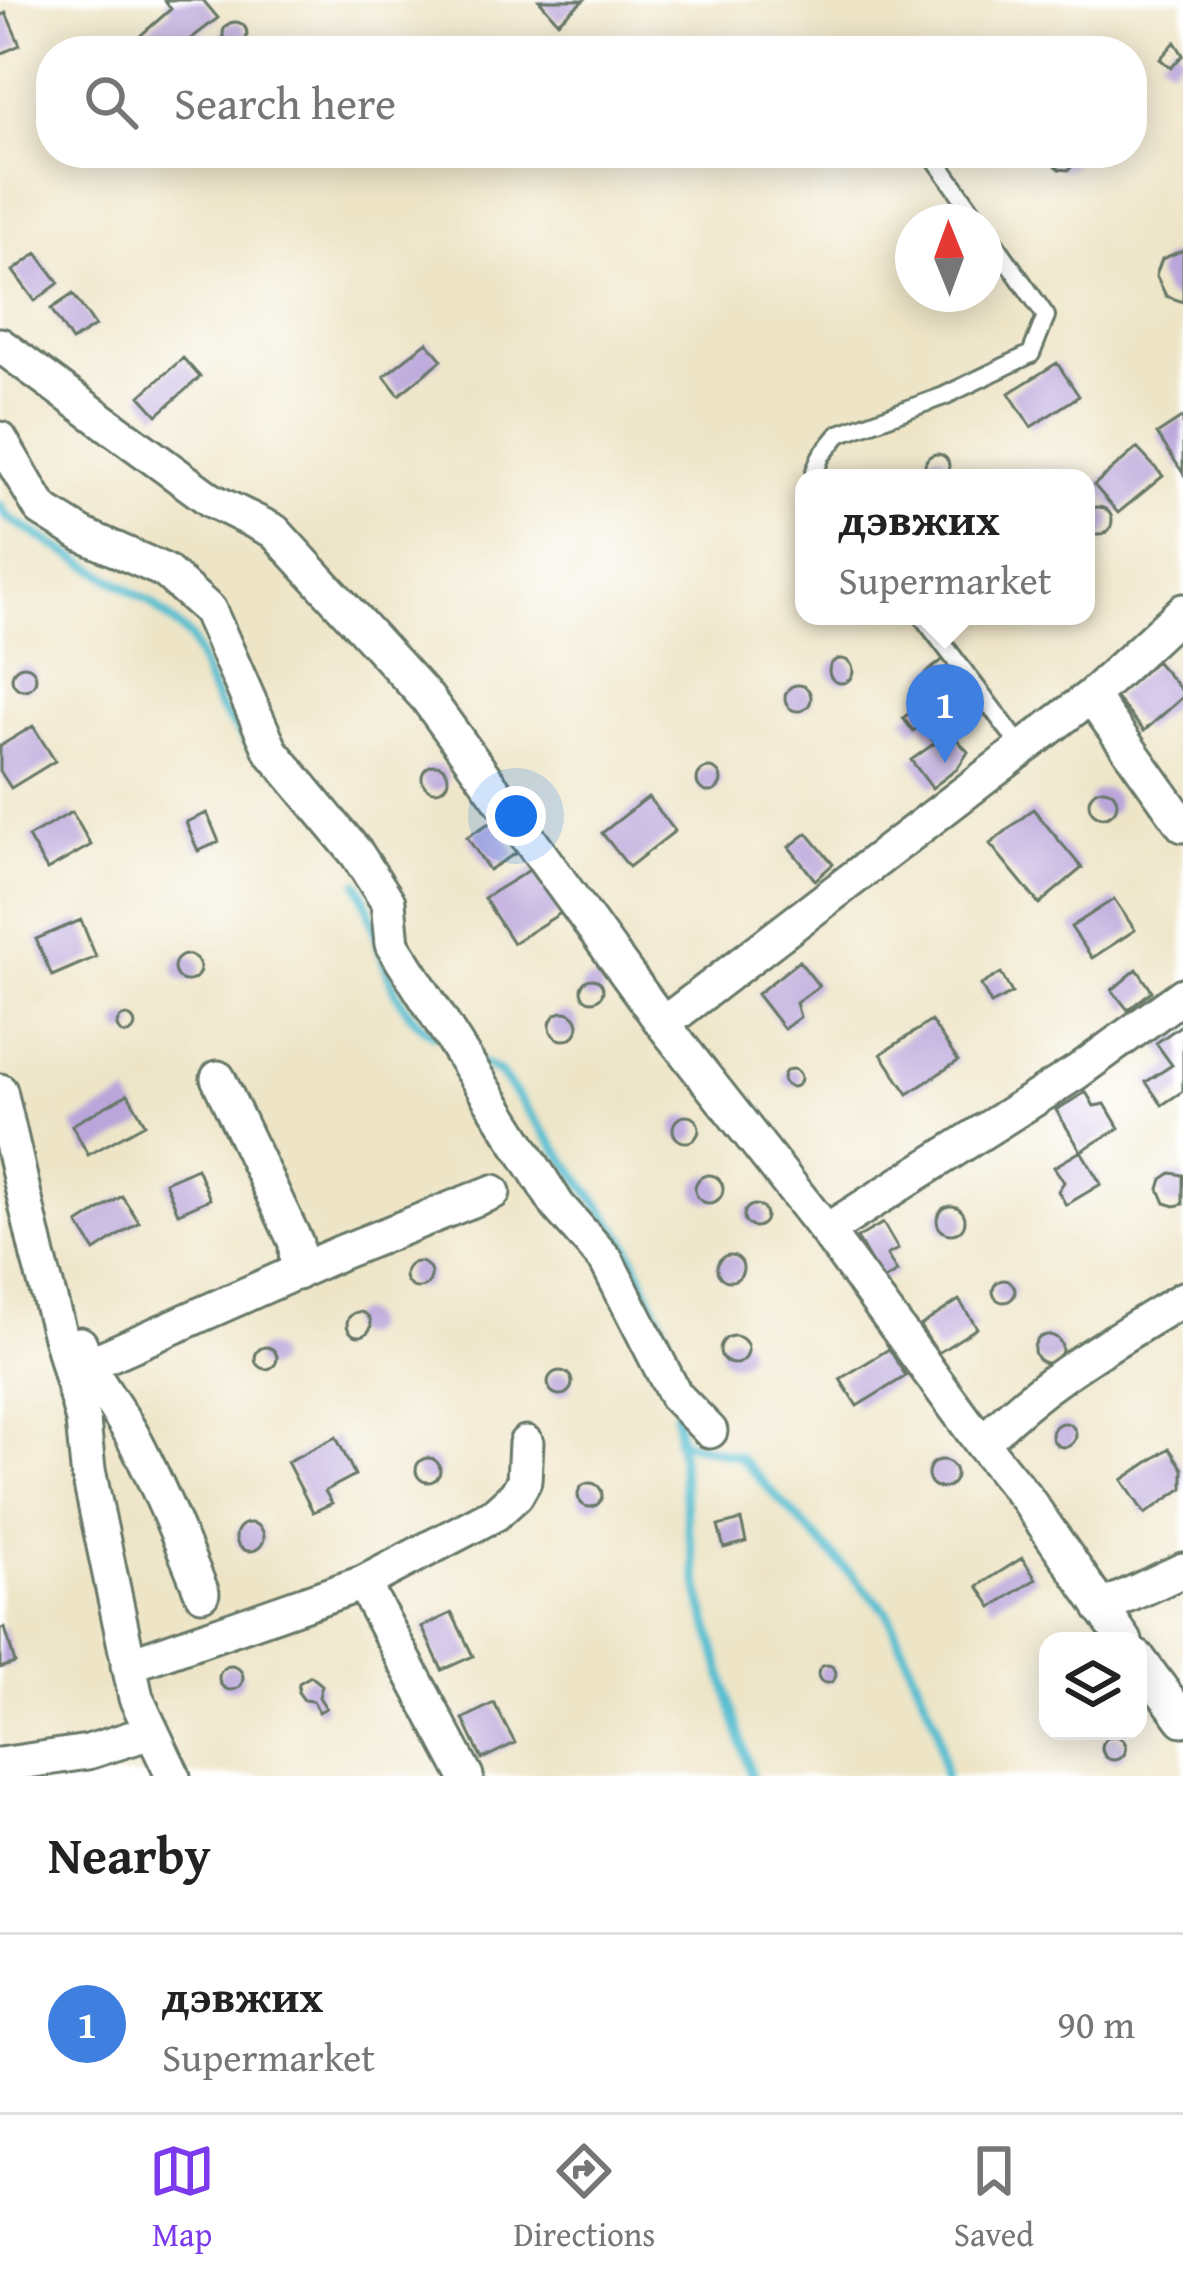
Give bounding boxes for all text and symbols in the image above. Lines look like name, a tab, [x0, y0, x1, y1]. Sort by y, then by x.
search box	[36, 36, 1147, 168]
icon: search	[78, 69, 144, 135]
text: Search here	[174, 70, 396, 135]
north arrow	[895, 204, 1003, 312]
popup	[795, 469, 1095, 625]
text: дэвжих	[838, 486, 1000, 551]
text: Supermarket	[838, 551, 1052, 608]
pin: 1	[906, 664, 984, 763]
your location	[486, 786, 546, 846]
map controls	[1039, 1632, 1147, 1740]
button: layers	[1039, 1632, 1147, 1740]
text: Nearby	[48, 1817, 211, 1892]
text: дэвжих	[162, 1963, 323, 2028]
text: 1	[77, 1995, 97, 2052]
text: 90 m	[1057, 1995, 1135, 2052]
text: Supermarket	[162, 2028, 375, 2085]
tab: Map	[149, 2138, 215, 2258]
tab: Directions	[514, 2138, 655, 2258]
tab: Saved	[954, 2138, 1034, 2258]

